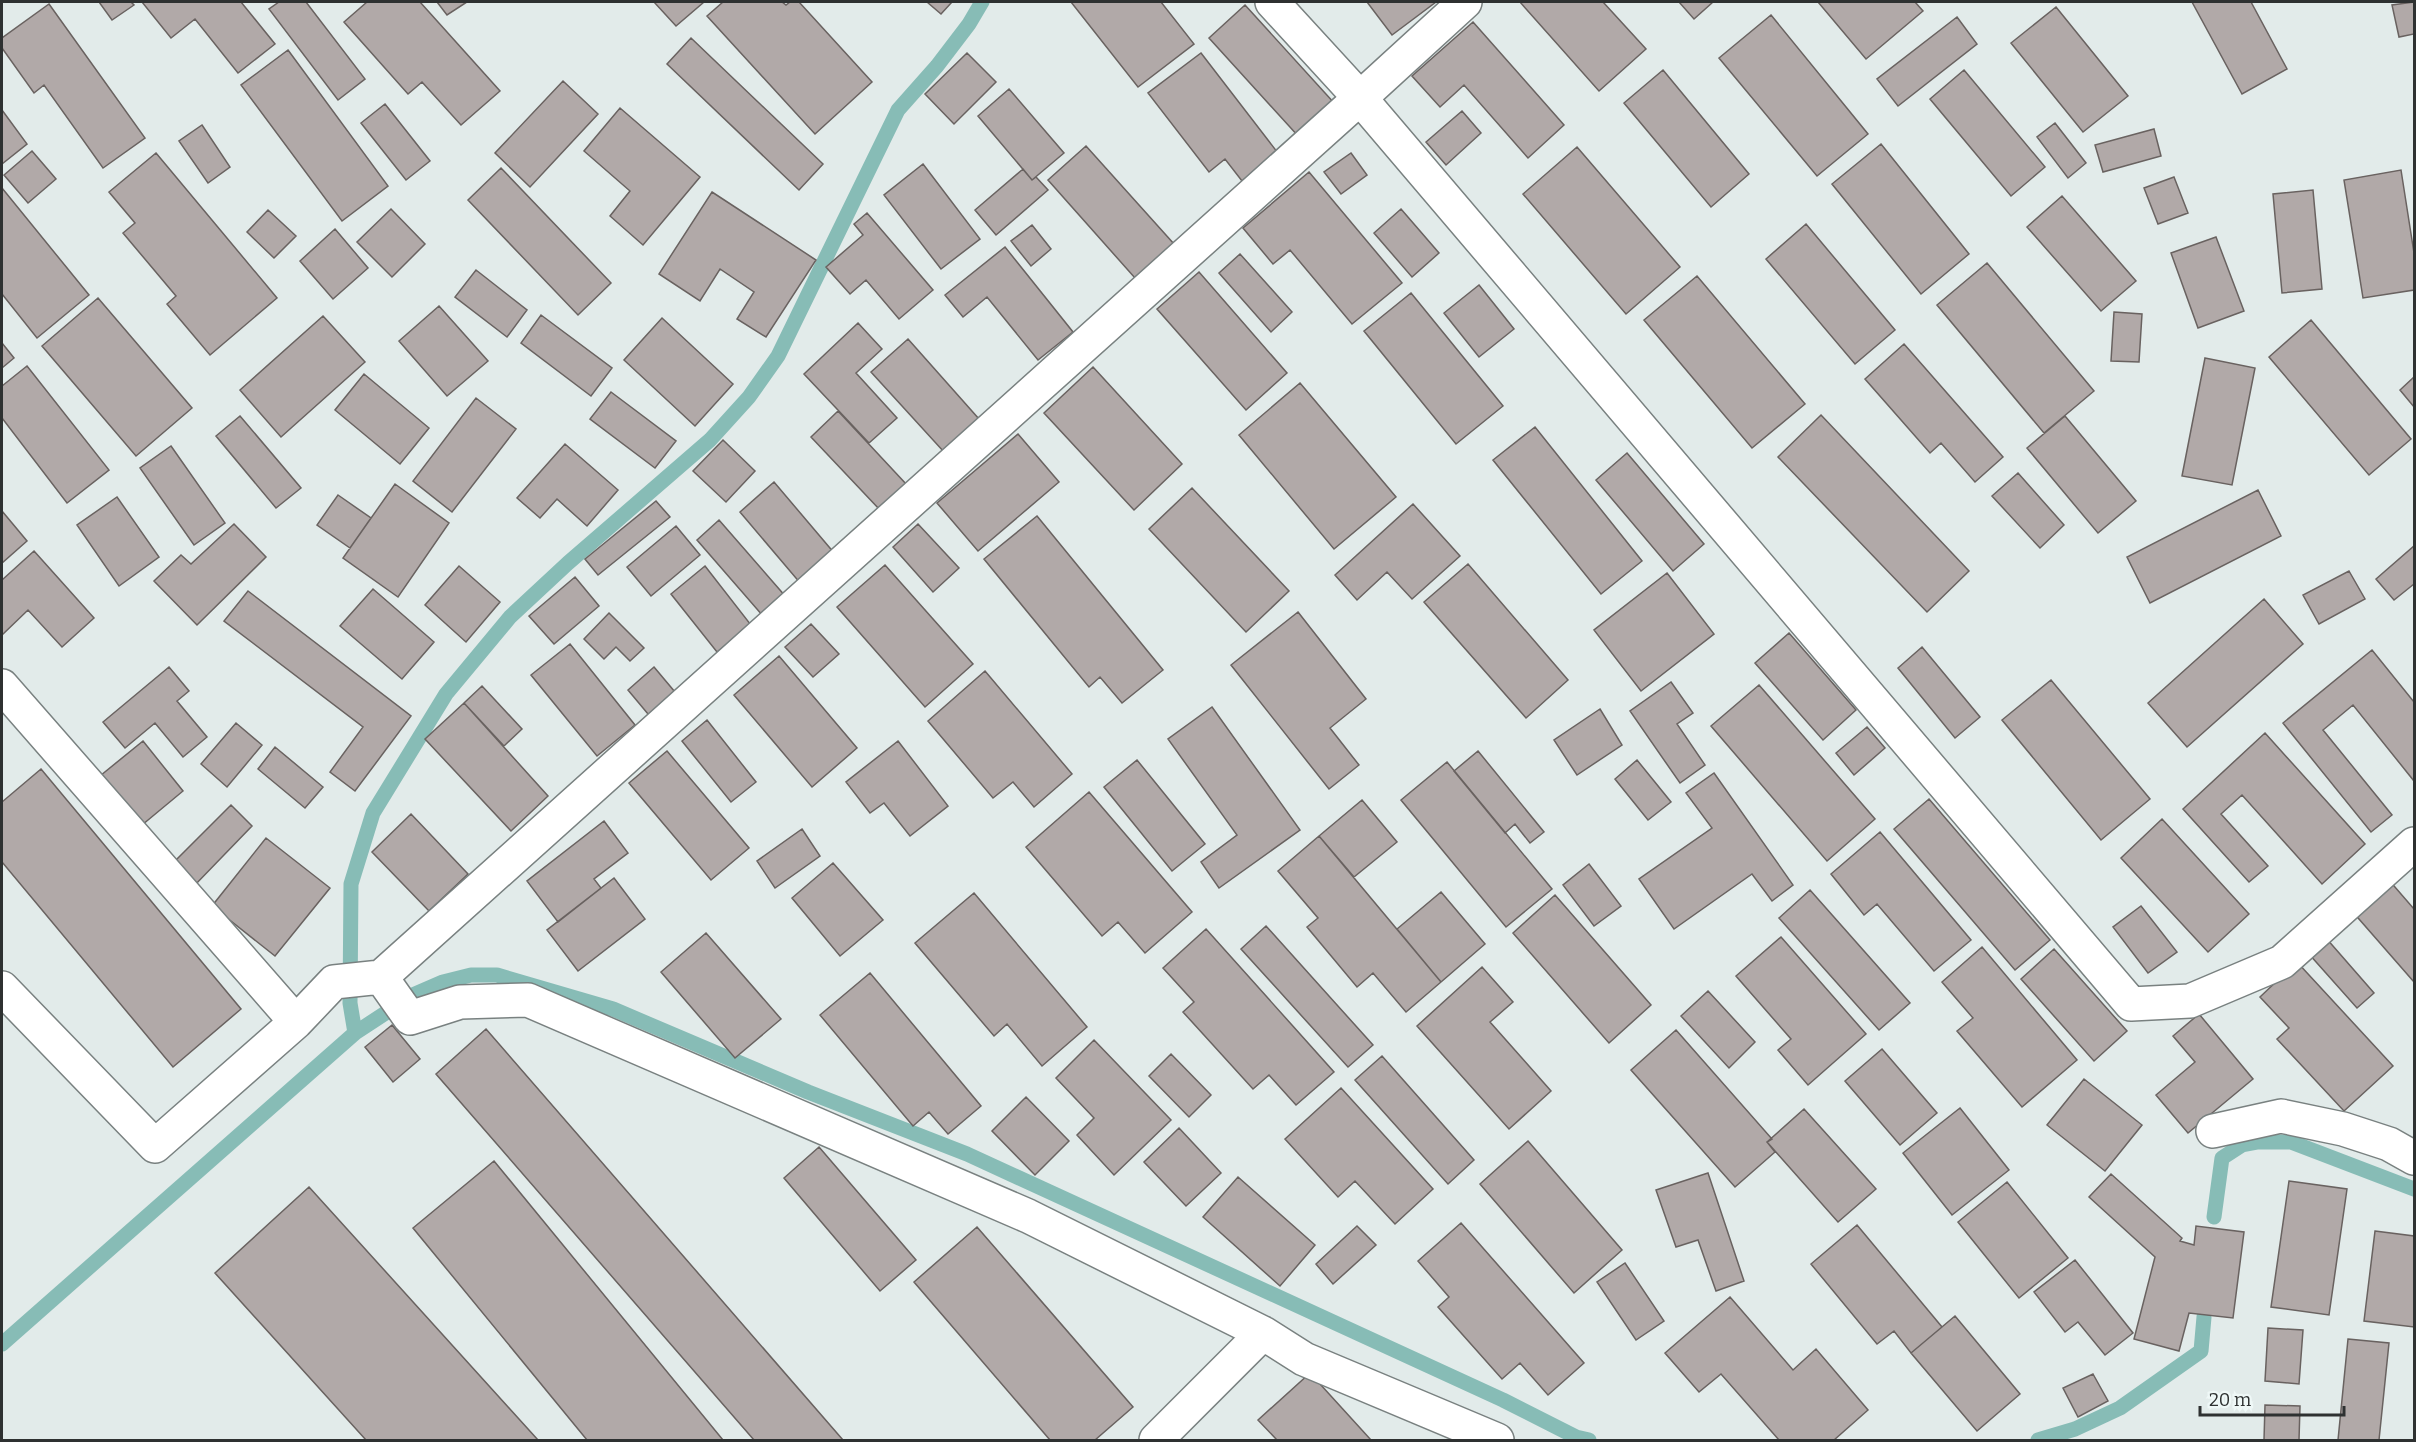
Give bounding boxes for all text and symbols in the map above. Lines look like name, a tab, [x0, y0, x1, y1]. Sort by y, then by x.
scale bar	[2200, 1379, 2344, 1417]
text: 20 m	[2209, 1389, 2251, 1411]

